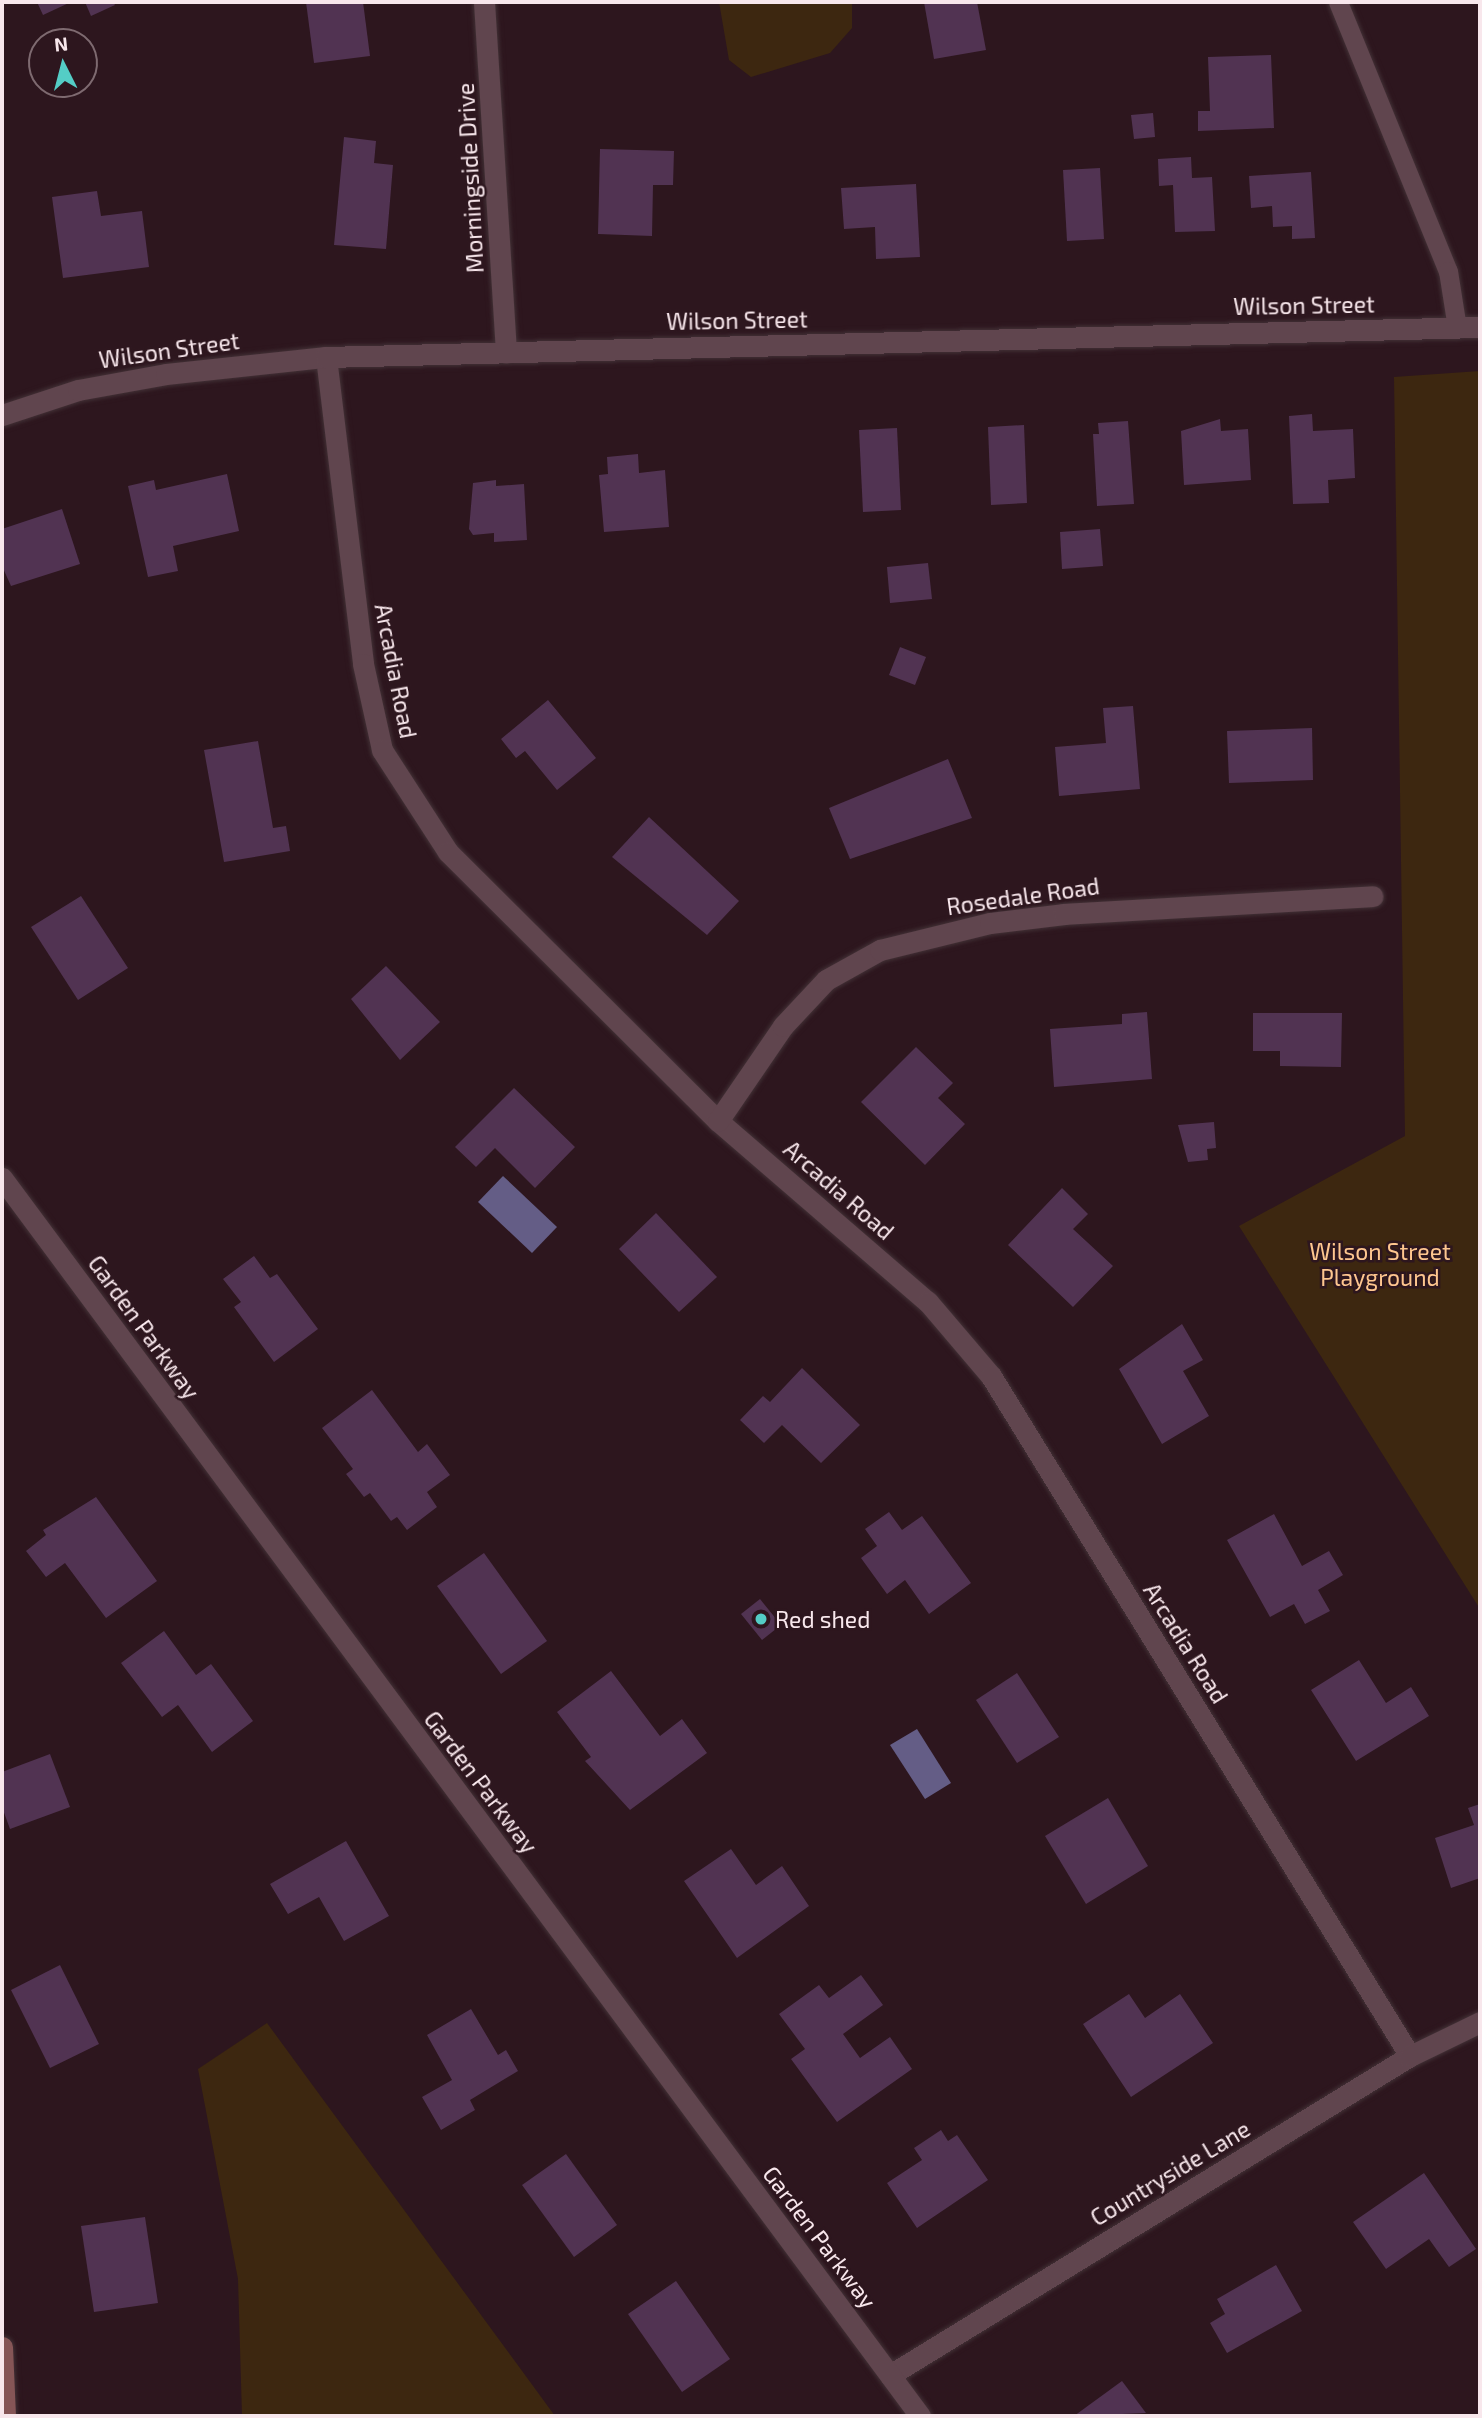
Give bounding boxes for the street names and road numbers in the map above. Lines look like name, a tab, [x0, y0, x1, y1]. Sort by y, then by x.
street label: Morningside Drive	[451, 82, 489, 274]
street label: Wilson Street	[1233, 290, 1375, 320]
street label: Wilson Street	[666, 305, 808, 335]
street label: Wilson Street	[97, 326, 241, 374]
street label: Arcadia Road	[369, 601, 423, 741]
street label: Rosedale Road	[945, 872, 1101, 920]
street label: Arcadia Road	[778, 1135, 900, 1245]
street label: Garden Parkway	[83, 1250, 205, 1404]
street label: Arcadia Road	[1138, 1578, 1234, 1708]
street label: Garden Parkway	[419, 1705, 543, 1859]
street label: Countryside Lane	[1085, 2115, 1255, 2231]
street label: Garden Parkway	[758, 2160, 882, 2314]

